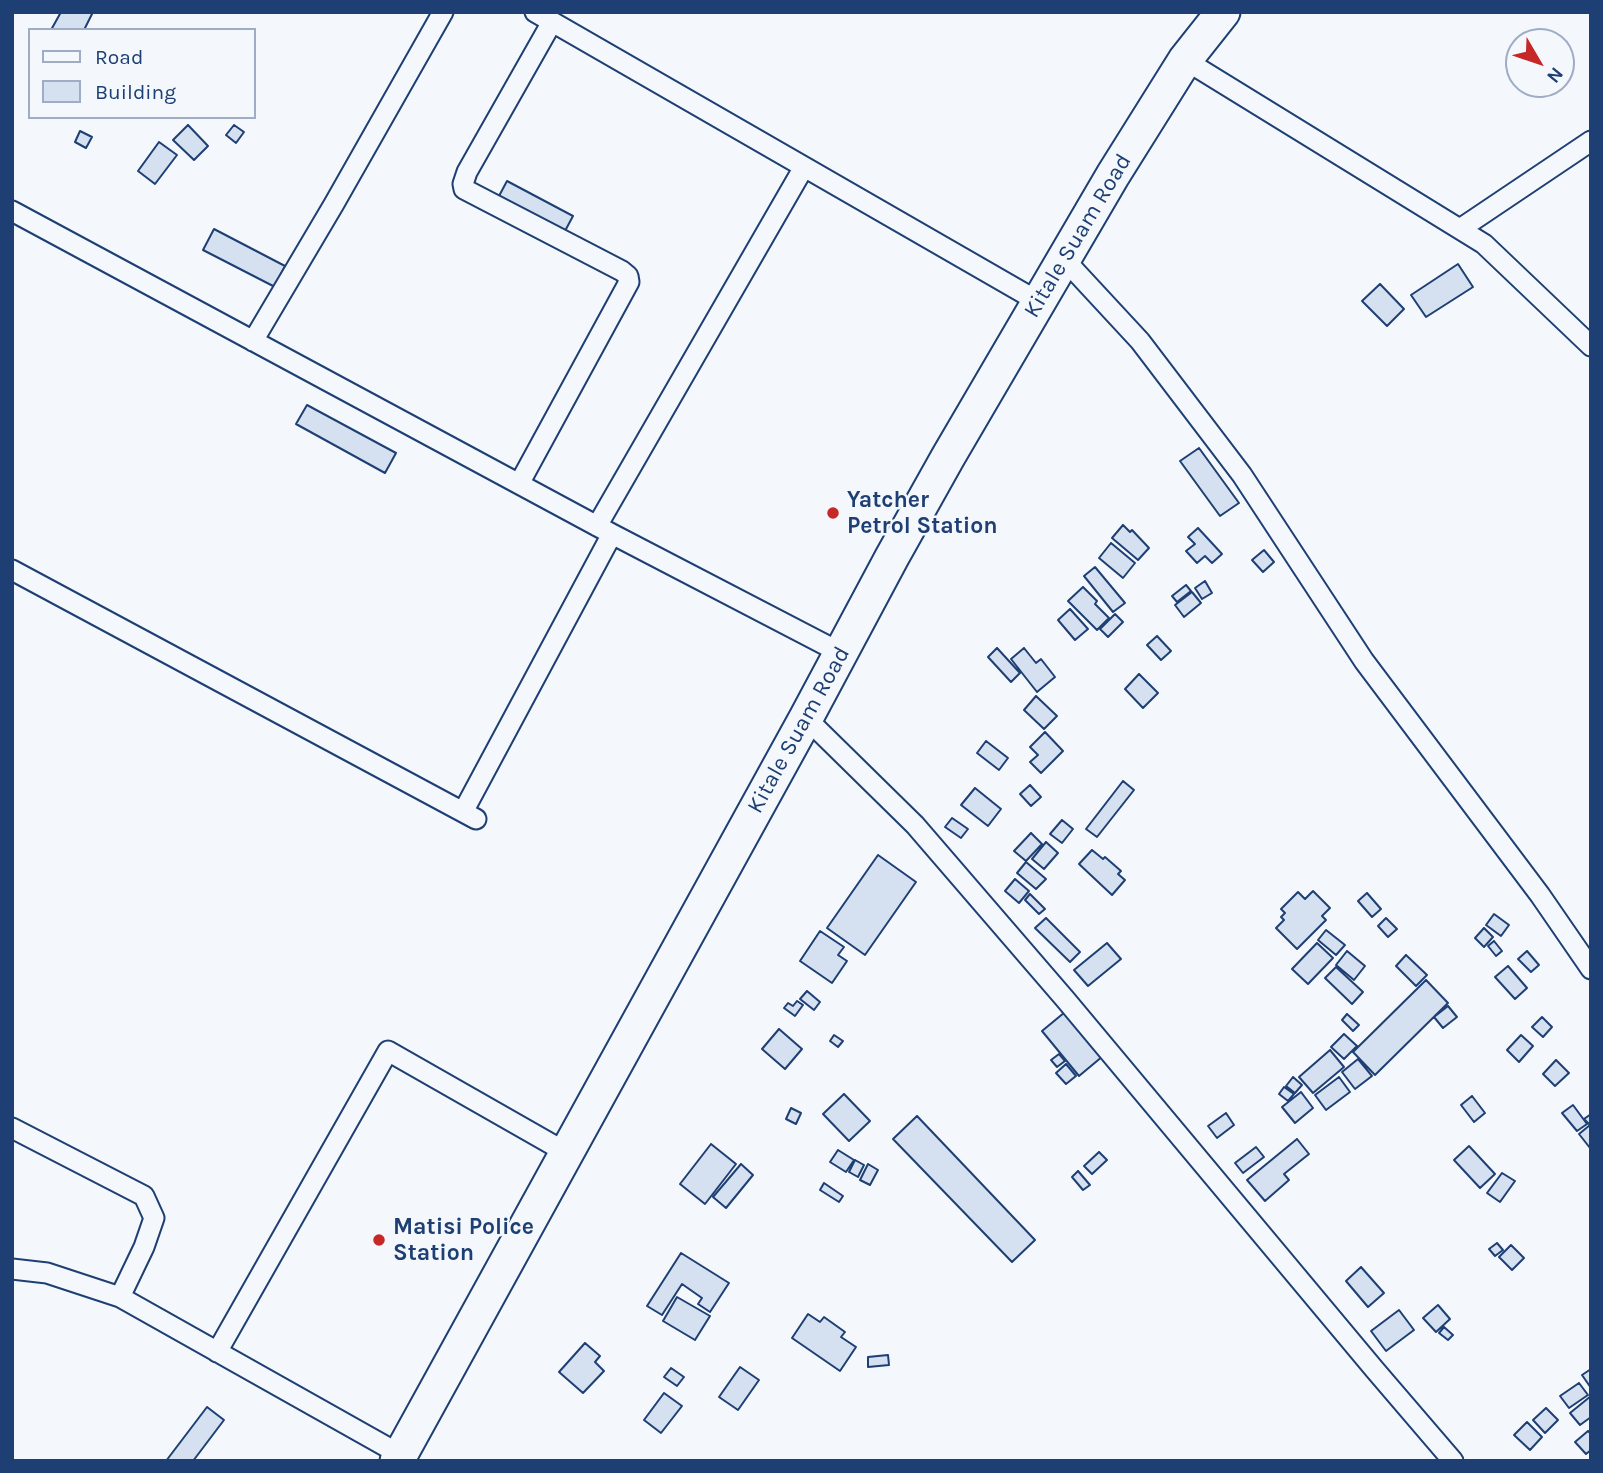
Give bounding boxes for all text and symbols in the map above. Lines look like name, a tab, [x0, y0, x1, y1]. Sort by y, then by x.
legend	[28, 28, 256, 119]
north arrow	[1505, 28, 1575, 98]
text: Road	[95, 45, 143, 69]
text: N	[1542, 63, 1568, 87]
text: Building	[95, 80, 176, 104]
street label: Kitale Suam Road	[1018, 149, 1138, 323]
place label: Yatcher Petrol Station	[847, 486, 998, 540]
marker: Yatcher Petrol Station	[825, 505, 841, 521]
street label: Kitale Suam Road	[742, 642, 856, 818]
place label: Matisi Police Station	[393, 1213, 534, 1267]
marker: Matisi Police Station	[371, 1232, 387, 1248]

